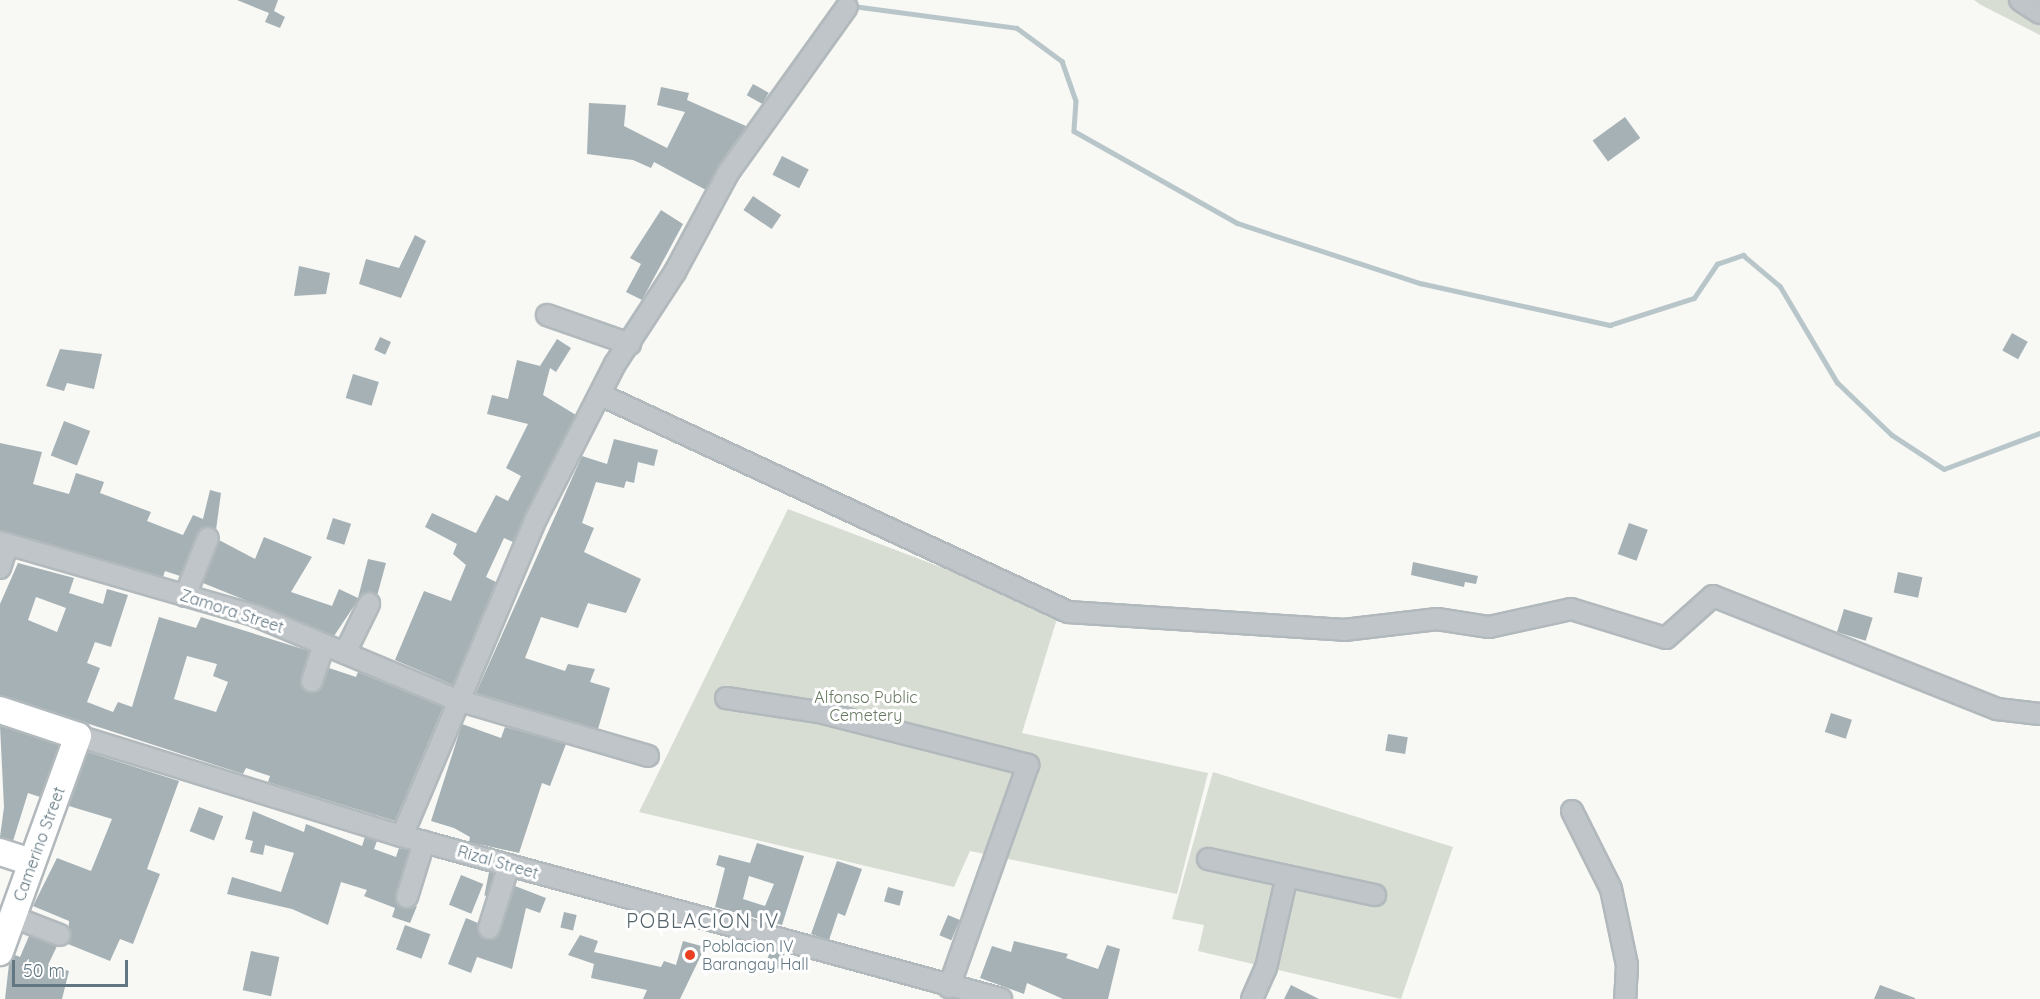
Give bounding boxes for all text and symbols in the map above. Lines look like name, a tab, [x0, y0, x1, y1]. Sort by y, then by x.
street label: Zamora Street	[178, 585, 286, 637]
park label: Alfonso Public Cemetery	[814, 687, 918, 725]
street label: Camerino Street	[9, 784, 69, 904]
street label: Rizal Street	[455, 841, 541, 883]
district label: POBLACION IV	[626, 908, 780, 932]
place label: Poblacion IV Barangay Hall	[702, 936, 809, 974]
scale bar	[15, 948, 130, 986]
marker: Poblacion IV Barangay Hall	[683, 948, 697, 962]
text: 50 m	[23, 959, 65, 982]

